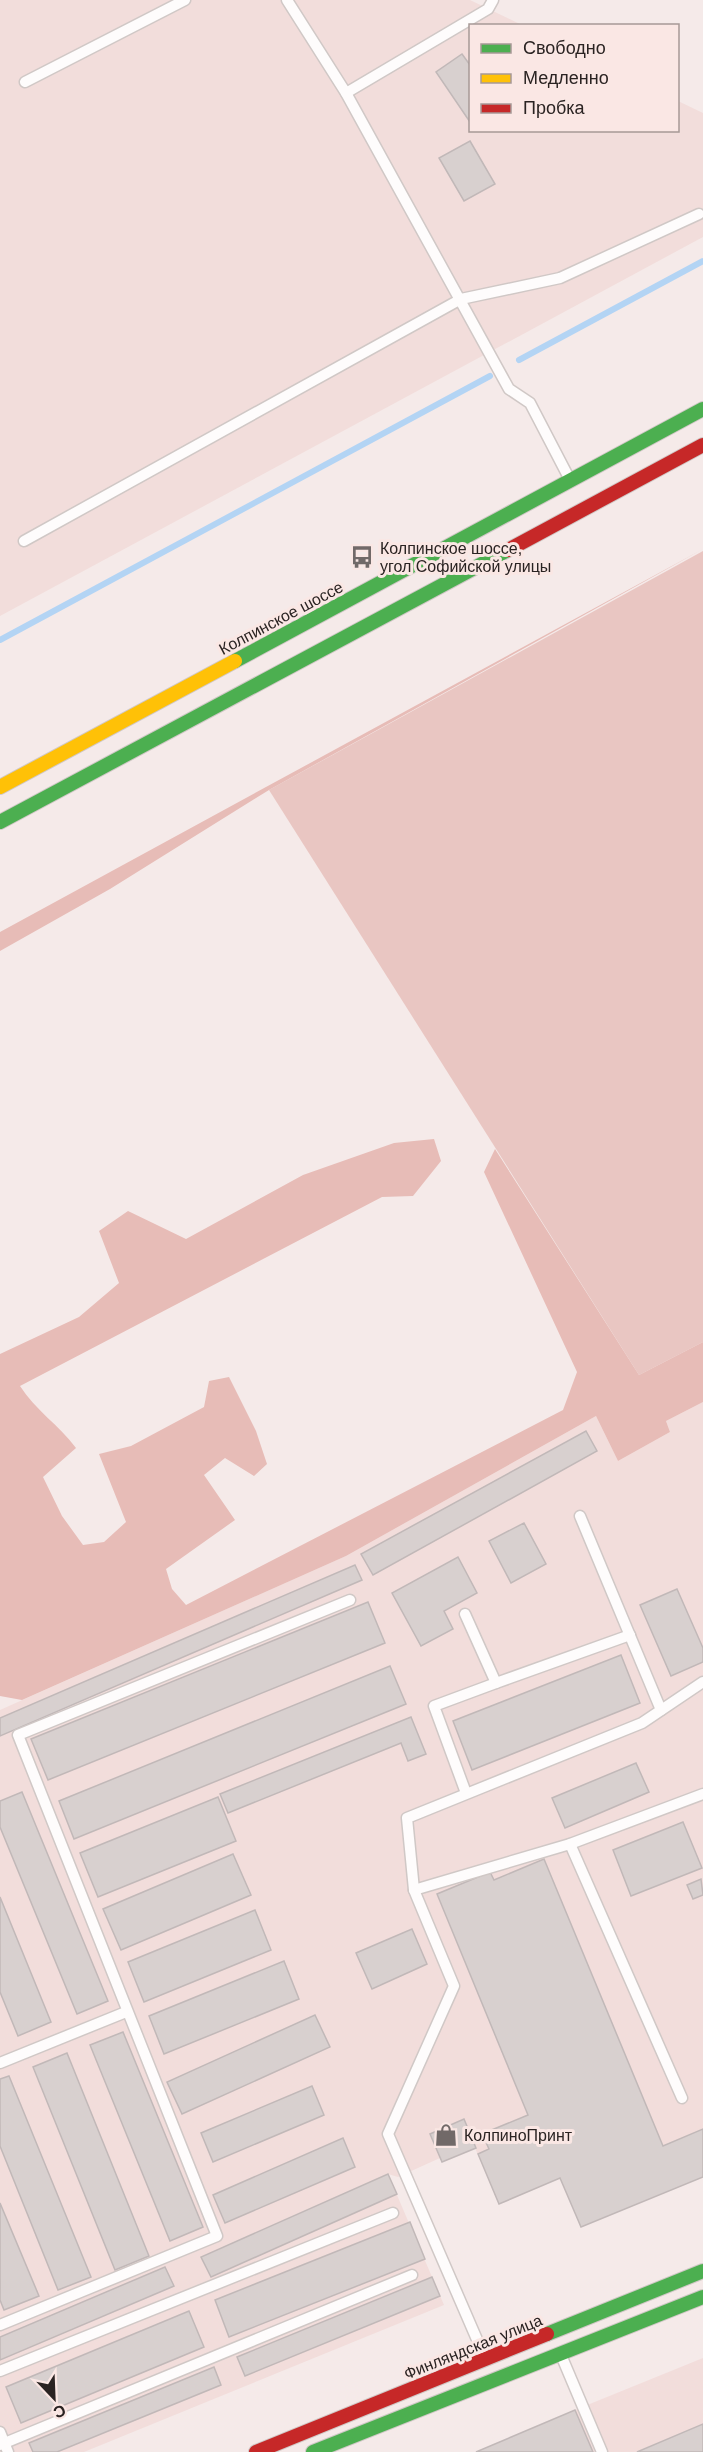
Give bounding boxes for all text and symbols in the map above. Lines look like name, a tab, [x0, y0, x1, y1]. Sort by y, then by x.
legend	[469, 24, 679, 132]
text: Свободно	[523, 38, 606, 58]
text: Медленно	[523, 68, 609, 88]
text: Пробка	[523, 98, 586, 118]
place label: Колпинское шоссе, угол Софийской улицы	[380, 540, 551, 575]
bus stop icon: Колпинское шоссе, угол Софийской улицы	[349, 544, 375, 570]
street label: Колпинское шоссе	[216, 578, 346, 658]
shop icon: КолпиноПринт	[433, 2122, 459, 2148]
place label: КолпиноПринт	[464, 2127, 573, 2144]
street label: Финляндская улица	[401, 2311, 545, 2382]
north arrow	[24, 2368, 84, 2428]
text: С	[51, 2401, 68, 2422]

